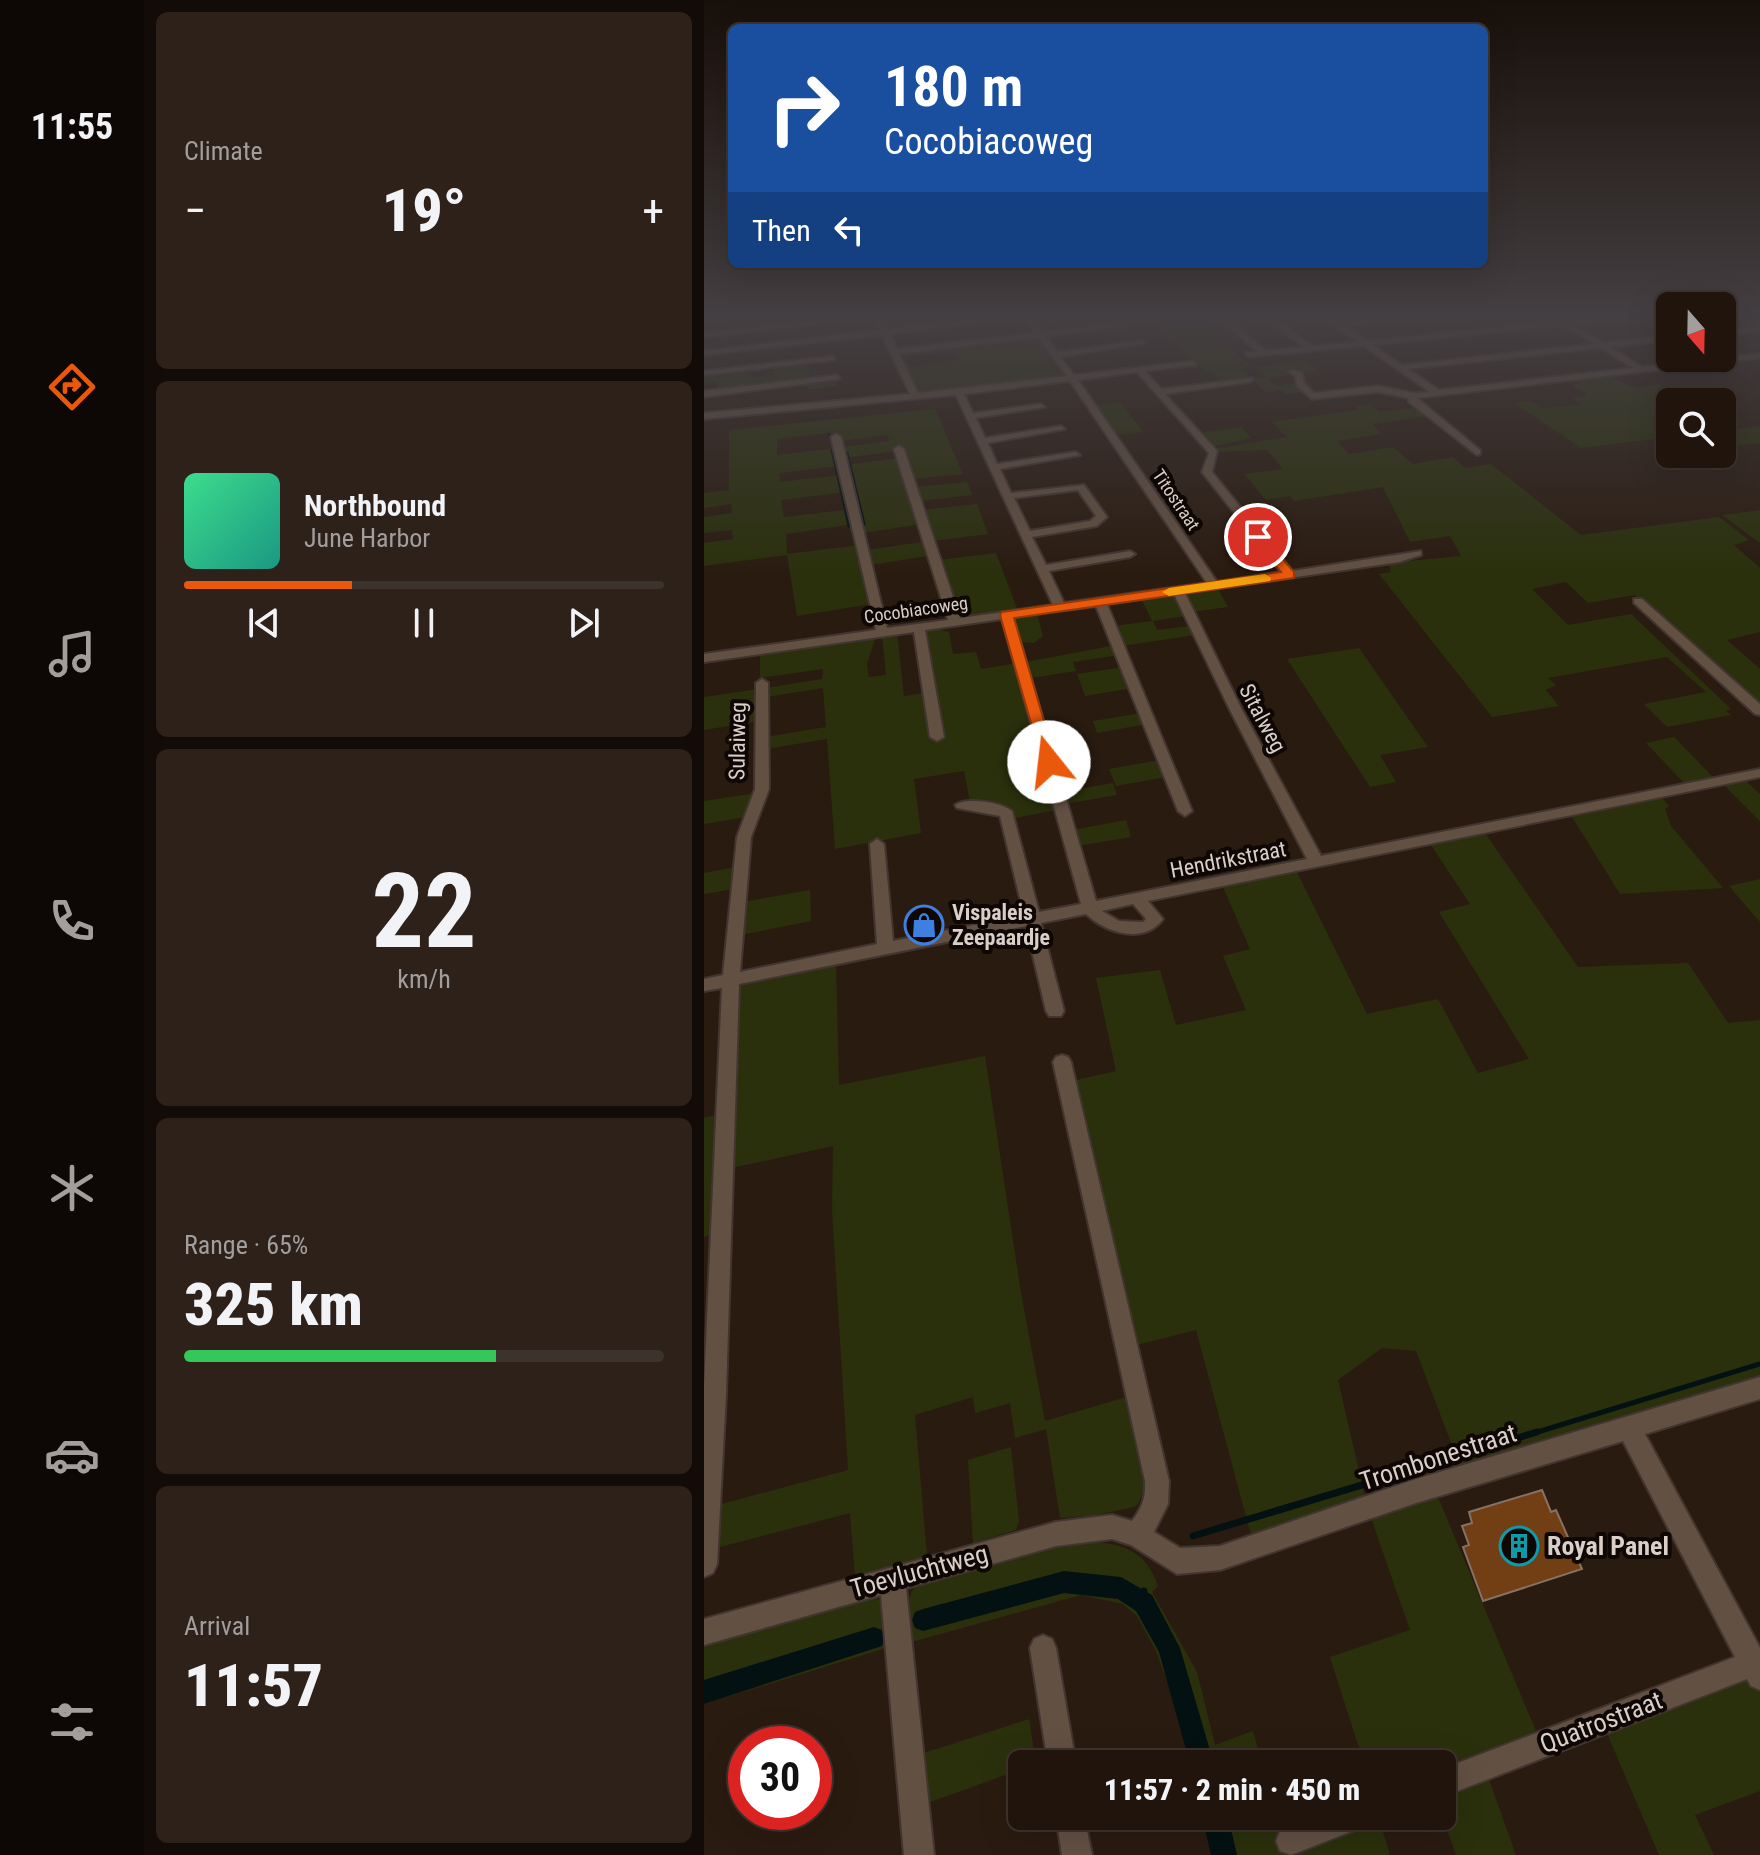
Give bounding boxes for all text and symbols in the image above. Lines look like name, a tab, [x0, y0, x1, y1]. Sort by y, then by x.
text: 180 m	[884, 54, 1023, 120]
icon: right	[752, 56, 856, 160]
text: 11:55	[31, 106, 113, 148]
text: Cocobiacoweg	[884, 121, 1093, 163]
text: Climate	[184, 136, 263, 166]
text: 19°	[382, 175, 466, 246]
text: −	[184, 185, 206, 237]
text: +	[642, 185, 664, 237]
icon: left	[827, 208, 871, 252]
text: Then	[752, 213, 811, 248]
north arrow	[1656, 292, 1736, 372]
map controls	[1656, 292, 1736, 468]
icon: directions	[44, 359, 100, 415]
button: search	[1656, 388, 1736, 468]
street label: Titostraat	[1148, 465, 1204, 534]
text: Northbound	[304, 488, 446, 523]
pin	[1224, 503, 1292, 571]
icon: arrive	[1236, 515, 1280, 559]
text: June Harbor	[304, 523, 430, 553]
street label: Cocobiacoweg	[863, 592, 969, 627]
icon: previous	[242, 601, 286, 645]
icon: pause	[402, 601, 446, 645]
icon: next	[562, 601, 606, 645]
icon: music	[44, 626, 100, 682]
street label: Sitalweg	[1234, 680, 1291, 757]
street label: Sulaiweg	[724, 702, 751, 780]
position arrow	[1007, 720, 1091, 804]
street label: Hendrikstraat	[1168, 836, 1288, 883]
text: 22	[371, 851, 477, 972]
icon: phone	[44, 893, 100, 949]
place label: Vispaleis Zeepaardje	[952, 900, 1050, 950]
shop icon: Vispaleis Zeepaardje	[903, 904, 945, 946]
text: km/h	[397, 964, 451, 994]
icon: climate	[44, 1160, 100, 1216]
text: Range · 65%	[184, 1230, 308, 1260]
text: 325 km	[184, 1269, 363, 1340]
street label: Trombonestraat	[1356, 1418, 1520, 1496]
icon: car	[44, 1427, 100, 1483]
building icon: Royal Panel	[1498, 1525, 1540, 1567]
place label: Royal Panel	[1547, 1531, 1669, 1561]
street label: Toevluchtweg	[847, 1538, 991, 1604]
text: Arrival	[184, 1611, 250, 1641]
text: 11:57	[184, 1650, 323, 1721]
street label: Quatrostraat	[1536, 1685, 1666, 1759]
icon: filters	[44, 1694, 100, 1750]
speed limit sign: 30	[728, 1726, 832, 1830]
text: 11:57 · 2 min · 450 m	[1104, 1772, 1360, 1807]

